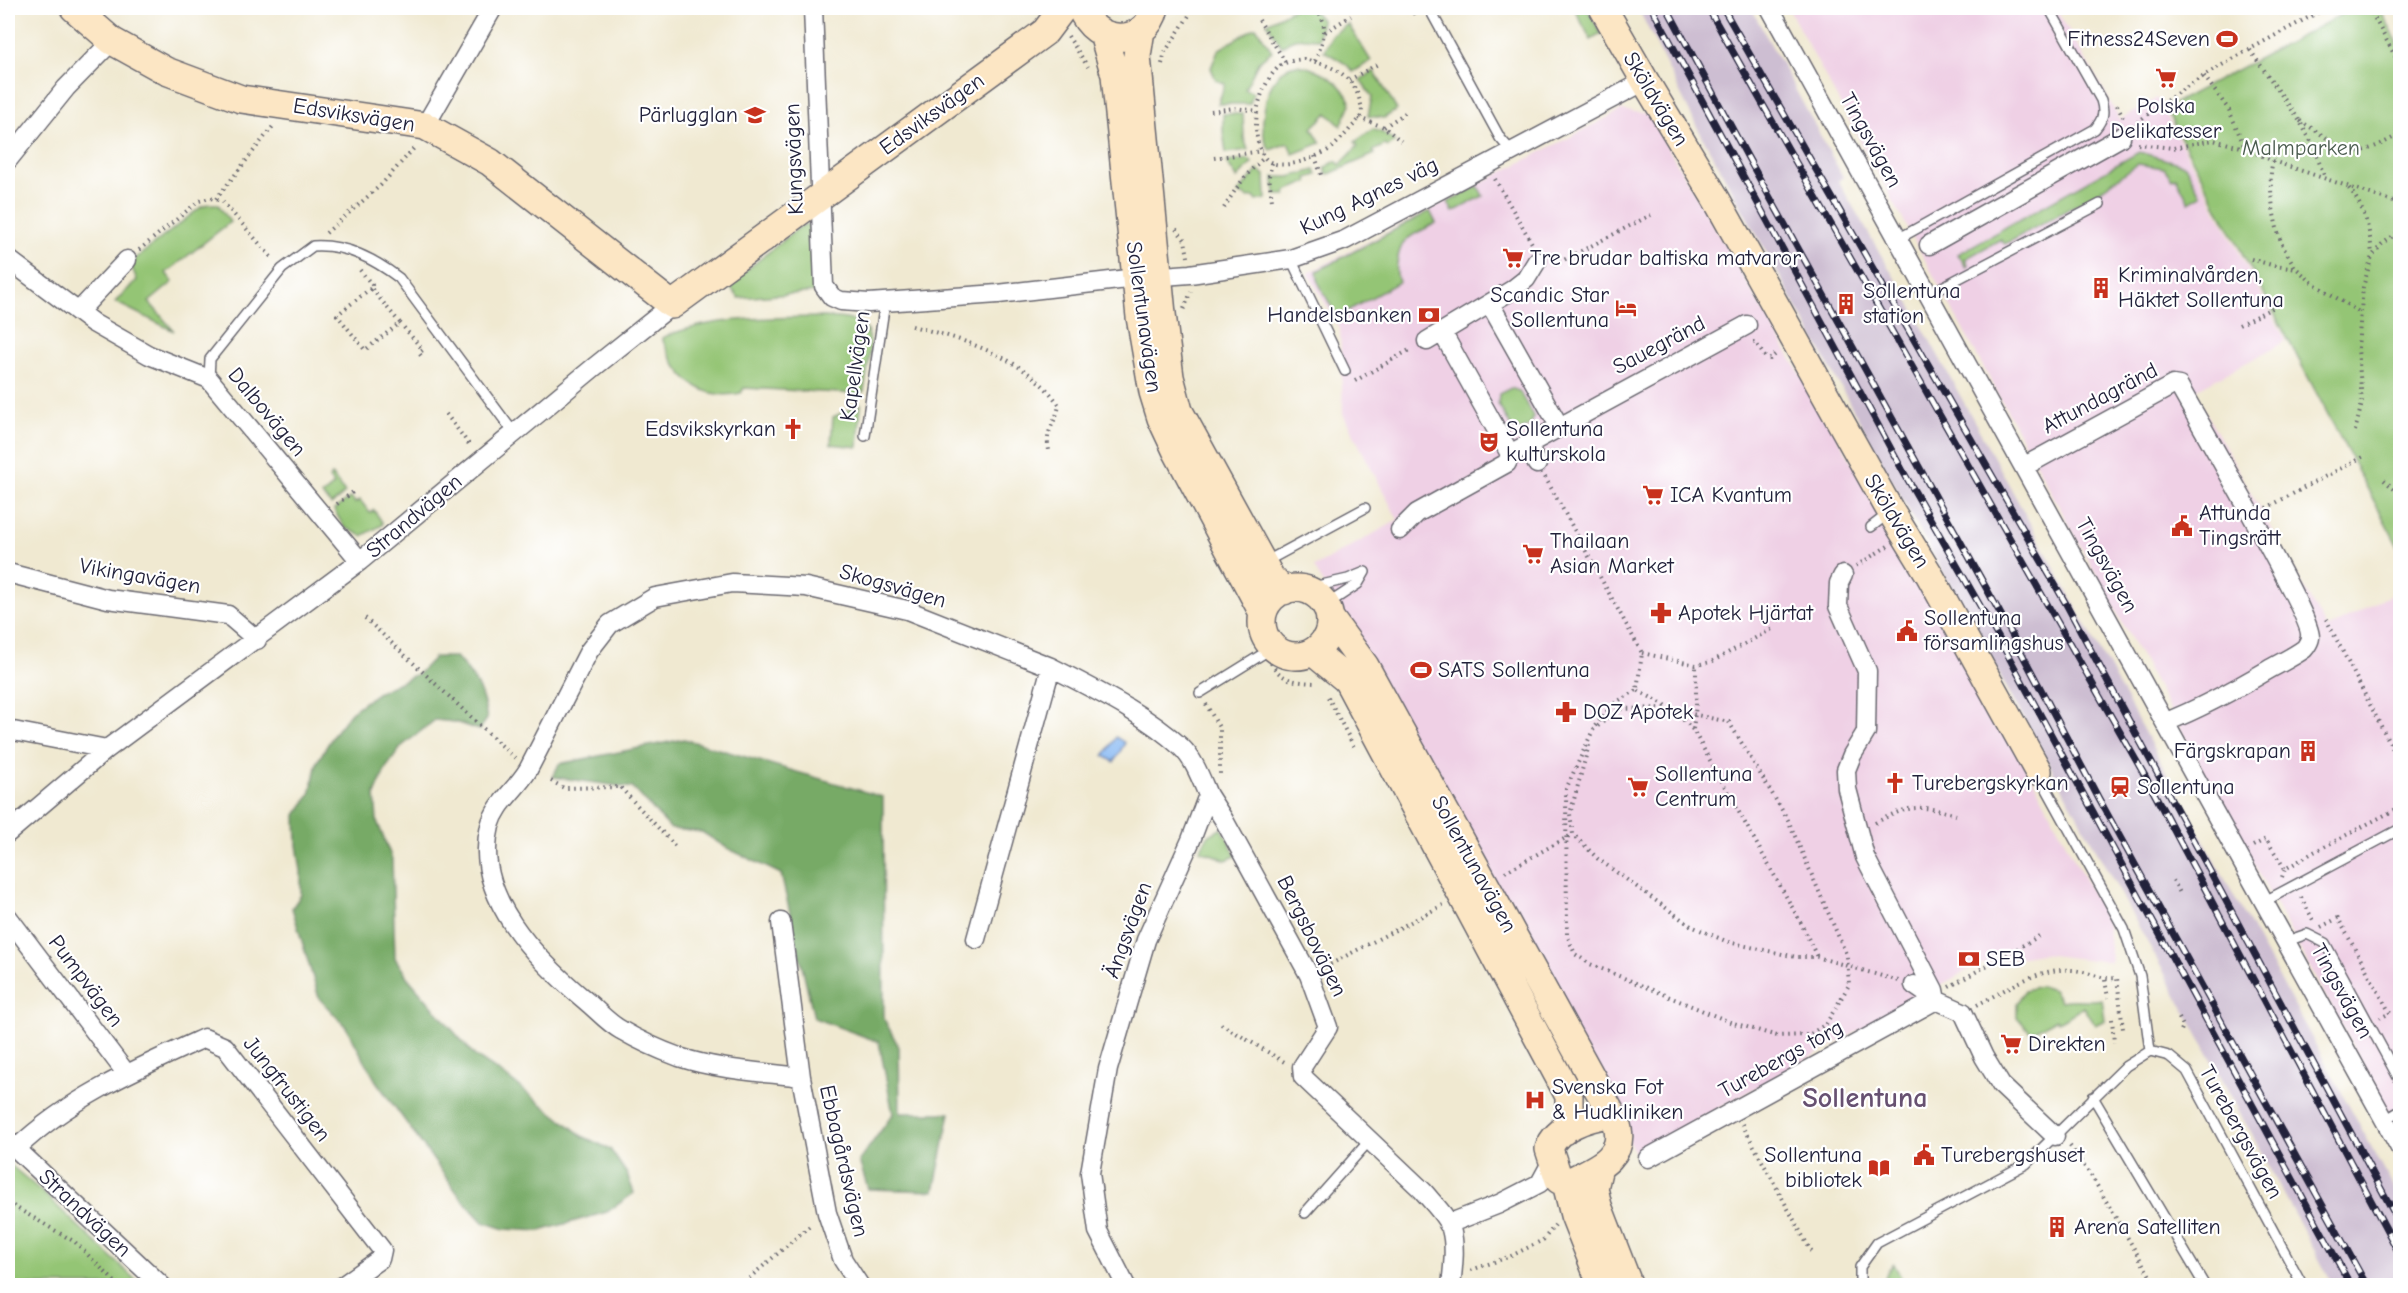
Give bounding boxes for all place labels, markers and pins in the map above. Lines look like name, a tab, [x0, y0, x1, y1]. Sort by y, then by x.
place label: Fitness24Seven	[2067, 26, 2210, 52]
sports icon: Fitness24Seven	[2215, 27, 2239, 51]
supermarket icon: Polska Delikatesser	[2154, 66, 2178, 90]
place label: Polska Delikatesser	[2111, 93, 2222, 144]
place label: Pärlugglan	[639, 102, 738, 128]
school or university icon: Pärlugglan	[743, 103, 767, 127]
place label: Tre brudar baltiska matvaror	[1530, 245, 1801, 271]
supermarket icon: Tre brudar baltiska matvaror	[1501, 246, 1525, 270]
place label: Kriminalvården, Häktet Sollentuna	[2118, 262, 2284, 313]
building icon: Kriminalvården, Häktet Sollentuna	[2089, 276, 2113, 300]
place label: Sollentuna station	[1863, 278, 1961, 329]
place label: Scandic Star Sollentuna	[1490, 282, 1609, 333]
building icon: Sollentuna station	[1834, 292, 1858, 316]
hotel icon: Scandic Star Sollentuna	[1614, 296, 1638, 320]
place label: Handelsbanken	[1267, 302, 1412, 328]
bank icon: Handelsbanken	[1417, 303, 1441, 327]
place label: Edsvikskyrkan	[645, 416, 776, 442]
place label: Sollentuna kulturskola	[1506, 416, 1606, 467]
church icon: Edsvikskyrkan	[781, 417, 805, 441]
theatre icon: Sollentuna kulturskola	[1477, 430, 1501, 454]
place label: ICA Kvantum	[1670, 482, 1792, 508]
supermarket icon: ICA Kvantum	[1641, 483, 1665, 507]
place label: Attunda Tingsrätt	[2199, 500, 2281, 551]
public building icon: Attunda Tingsrätt	[2170, 514, 2194, 538]
place label: Thailaan Asian Market	[1550, 528, 1675, 579]
supermarket icon: Thailaan Asian Market	[1521, 542, 1545, 566]
place label: Apotek Hjärtat	[1678, 600, 1814, 626]
pharmacy icon: Apotek Hjärtat	[1649, 601, 1673, 625]
place label: Sollentuna församlingshus	[1923, 605, 2064, 656]
public building icon: Sollentuna församlingshus	[1895, 619, 1919, 643]
place label: SATS Sollentuna	[1438, 657, 1590, 683]
sports icon: SATS Sollentuna	[1409, 658, 1433, 682]
place label: DOZ Apotek	[1583, 699, 1694, 725]
pharmacy icon: DOZ Apotek	[1554, 700, 1578, 724]
place label: Färgskrapan	[2174, 738, 2291, 764]
building icon: Färgskrapan	[2296, 739, 2320, 763]
place label: Sollentuna Centrum	[1655, 761, 1753, 812]
place label: Turebergskyrkan	[1912, 770, 2069, 796]
church icon: Turebergskyrkan	[1883, 771, 1907, 795]
place label: Sollentuna	[2137, 774, 2235, 800]
supermarket icon: Sollentuna Centrum	[1626, 775, 1650, 799]
station icon: Sollentuna	[2108, 775, 2132, 799]
place label: SEB	[1986, 946, 2025, 972]
bank icon: SEB	[1957, 947, 1981, 971]
place label: Direkten	[2028, 1031, 2106, 1057]
supermarket icon: Direkten	[1999, 1032, 2023, 1056]
place label: Svenska Fot & Hudkliniken	[1552, 1074, 1683, 1125]
hospital icon: Svenska Fot & Hudkliniken	[1523, 1088, 1547, 1112]
place label: Sollentuna bibliotek	[1764, 1142, 1862, 1193]
place label: Turebergshuset	[1941, 1142, 2085, 1168]
public building icon: Turebergshuset	[1912, 1143, 1936, 1167]
library icon: Sollentuna bibliotek	[1867, 1156, 1891, 1180]
place label: Arena Satelliten	[2074, 1214, 2221, 1240]
building icon: Arena Satelliten	[2045, 1215, 2069, 1239]

